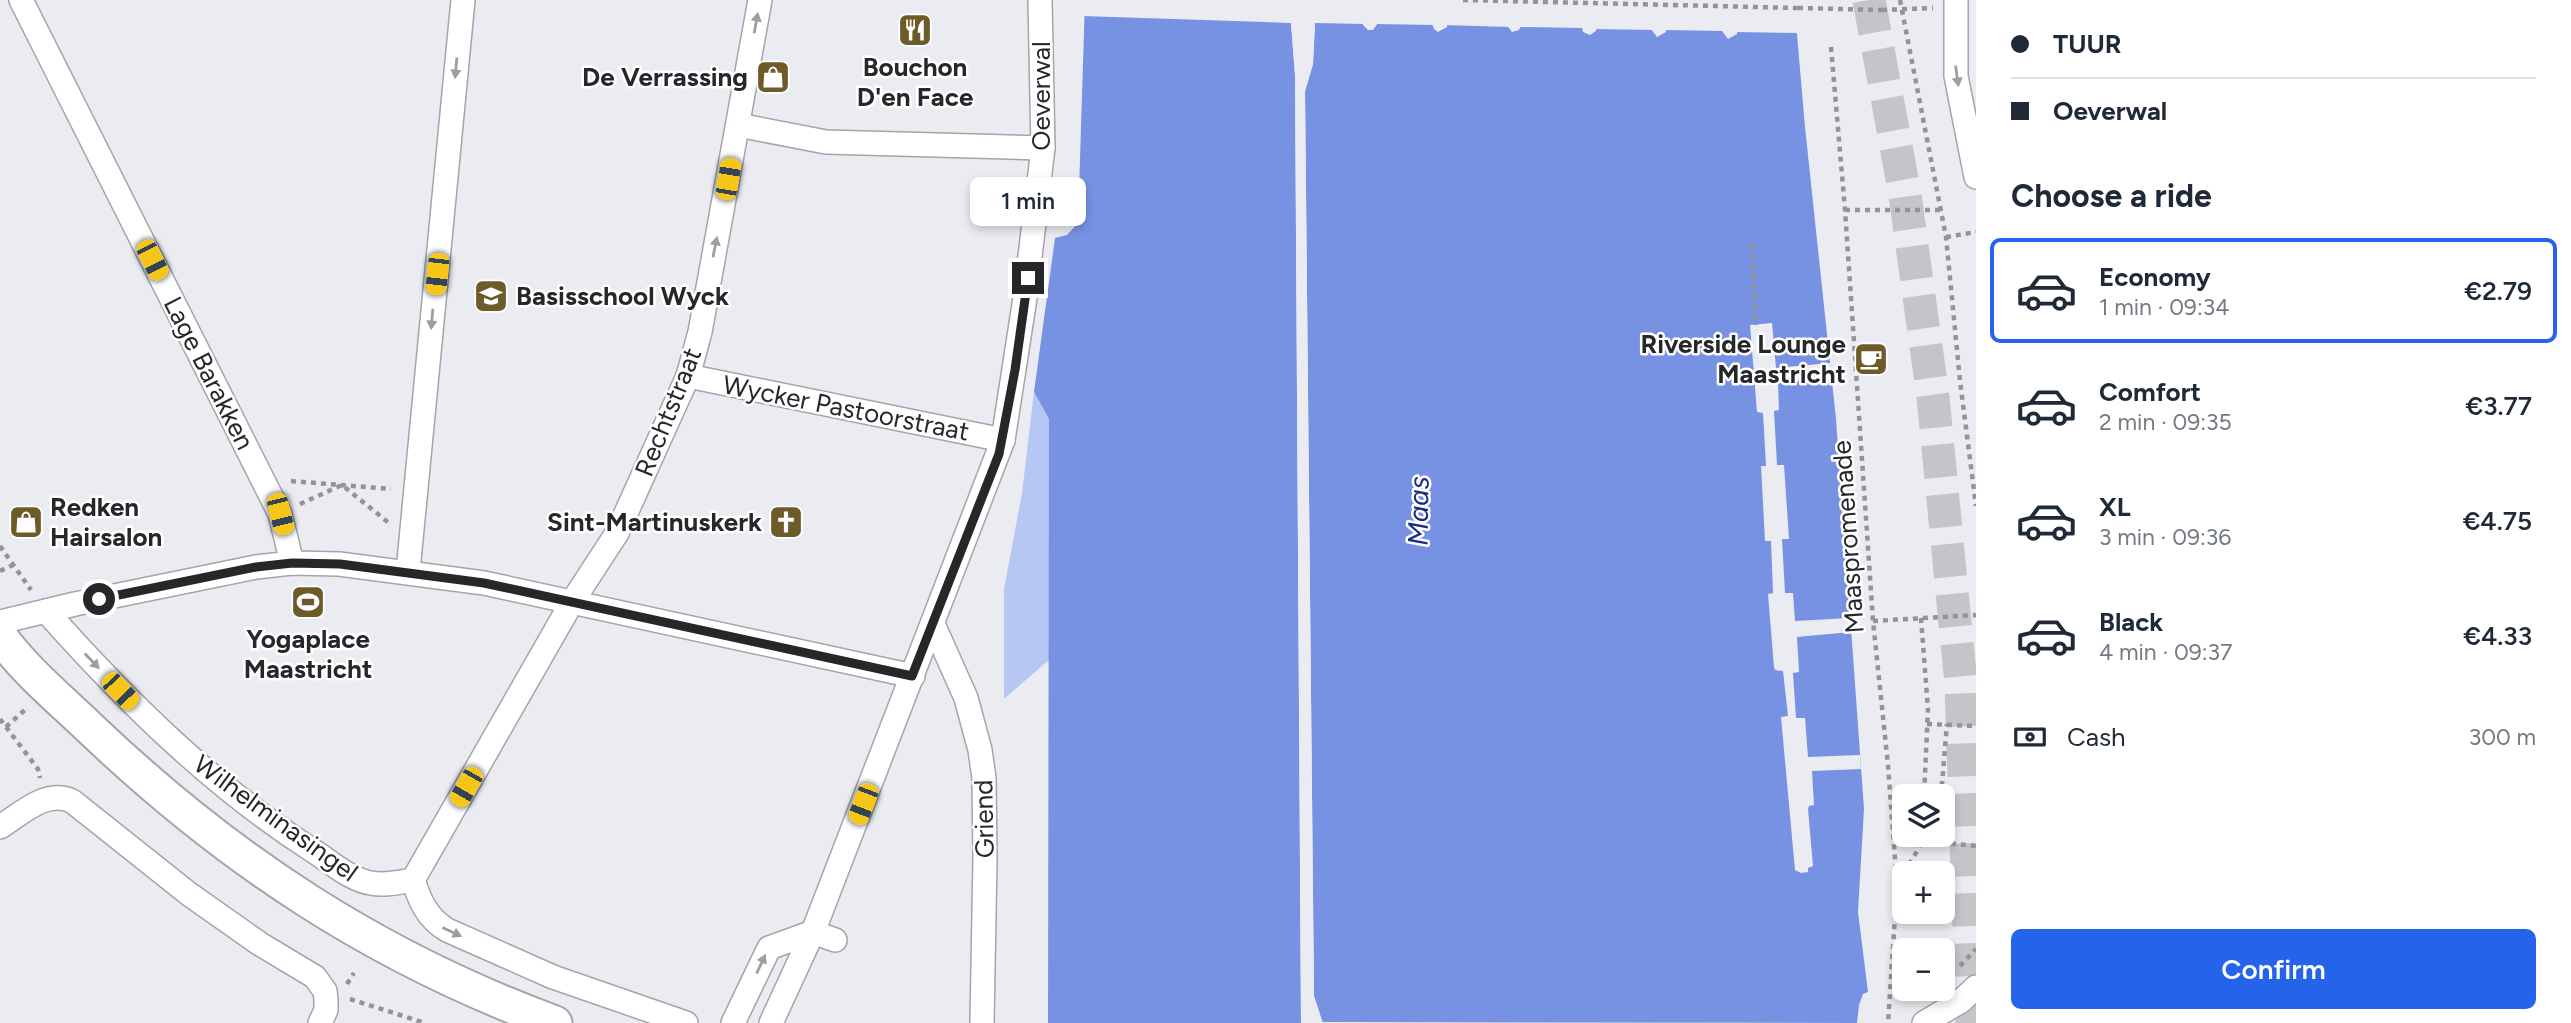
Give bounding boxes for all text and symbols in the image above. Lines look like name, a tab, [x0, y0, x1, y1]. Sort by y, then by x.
restaurant icon: Bouchon D'en Face	[896, 11, 934, 49]
one-way arrow	[751, 12, 762, 34]
text: TUUR	[2053, 28, 2122, 60]
street label: Oeverwal	[1025, 41, 1057, 151]
place label: Bouchon D'en Face	[857, 51, 973, 113]
one-way arrow	[451, 57, 462, 79]
shop icon: De Verrassing	[754, 58, 792, 96]
place label: De Verrassing	[582, 61, 748, 93]
one-way arrow	[1951, 65, 1962, 87]
text: Oeverwal	[2053, 95, 2167, 127]
car	[715, 156, 742, 202]
callout: 1 min	[970, 176, 1086, 226]
text: Choose a ride	[2011, 177, 2212, 215]
text: 1 min	[1001, 187, 1055, 215]
one-way arrow	[710, 236, 721, 258]
car	[134, 237, 171, 283]
car	[425, 252, 450, 296]
icon: car	[2015, 259, 2078, 322]
text: Economy	[2099, 261, 2211, 293]
route end	[1012, 262, 1044, 294]
text: €2.79	[2464, 275, 2532, 307]
school or university icon: Basisschool Wyck	[472, 277, 510, 315]
place label: Basisschool Wyck	[516, 280, 729, 312]
street label: Lage Barakken	[157, 291, 261, 455]
text: 1 min · 09:34	[2099, 293, 2230, 321]
one-way arrow	[427, 308, 438, 330]
place label: Riverside Lounge Maastricht	[1640, 328, 1846, 390]
cafe icon: Riverside Lounge Maastricht	[1852, 340, 1890, 378]
street label: Rechtstraat	[628, 343, 708, 481]
street label: Wycker Pastoorstraat	[720, 368, 972, 448]
icon: car	[2015, 374, 2078, 437]
text: Comfort	[2099, 376, 2201, 408]
text: €3.77	[2465, 390, 2532, 422]
text: 2 min · 09:35	[2099, 408, 2232, 436]
street label: Maaspromenade	[1825, 439, 1871, 635]
water label: Maas	[1400, 476, 1436, 546]
icon: car	[2015, 489, 2078, 552]
place label: Redken Hairsalon	[50, 491, 162, 553]
car	[265, 491, 296, 537]
text: XL	[2099, 491, 2131, 523]
shop icon: Redken Hairsalon	[7, 503, 45, 541]
church icon: Sint-Martinuskerk	[767, 503, 805, 541]
text: €4.75	[2463, 505, 2532, 537]
place label: Sint-Martinuskerk	[547, 506, 762, 538]
text: 3 min · 09:36	[2099, 523, 2231, 551]
route start	[83, 583, 115, 615]
sports icon: Yogaplace Maastricht	[289, 583, 327, 621]
icon: car	[2015, 604, 2078, 667]
text: Black	[2099, 606, 2163, 638]
text: €4.33	[2463, 620, 2532, 652]
place label: Yogaplace Maastricht	[244, 623, 372, 685]
text: 4 min · 09:37	[2099, 638, 2232, 666]
one-way arrow	[83, 652, 99, 669]
car	[98, 669, 143, 713]
icon: cash	[2011, 718, 2049, 756]
text: Cash	[2067, 721, 2126, 753]
text: 300 m	[2469, 723, 2536, 751]
street label: Wilhelminasingel	[188, 748, 364, 888]
car	[447, 764, 486, 810]
street label: Griend	[967, 779, 1001, 859]
car	[846, 781, 881, 827]
map controls	[1892, 784, 1955, 1001]
button: layers	[1892, 784, 1955, 847]
button: +	[1892, 861, 1955, 924]
one-way arrow	[442, 926, 462, 938]
button: Confirm	[2011, 929, 2536, 1009]
button: −	[1892, 938, 1955, 1001]
one-way arrow	[755, 954, 767, 974]

